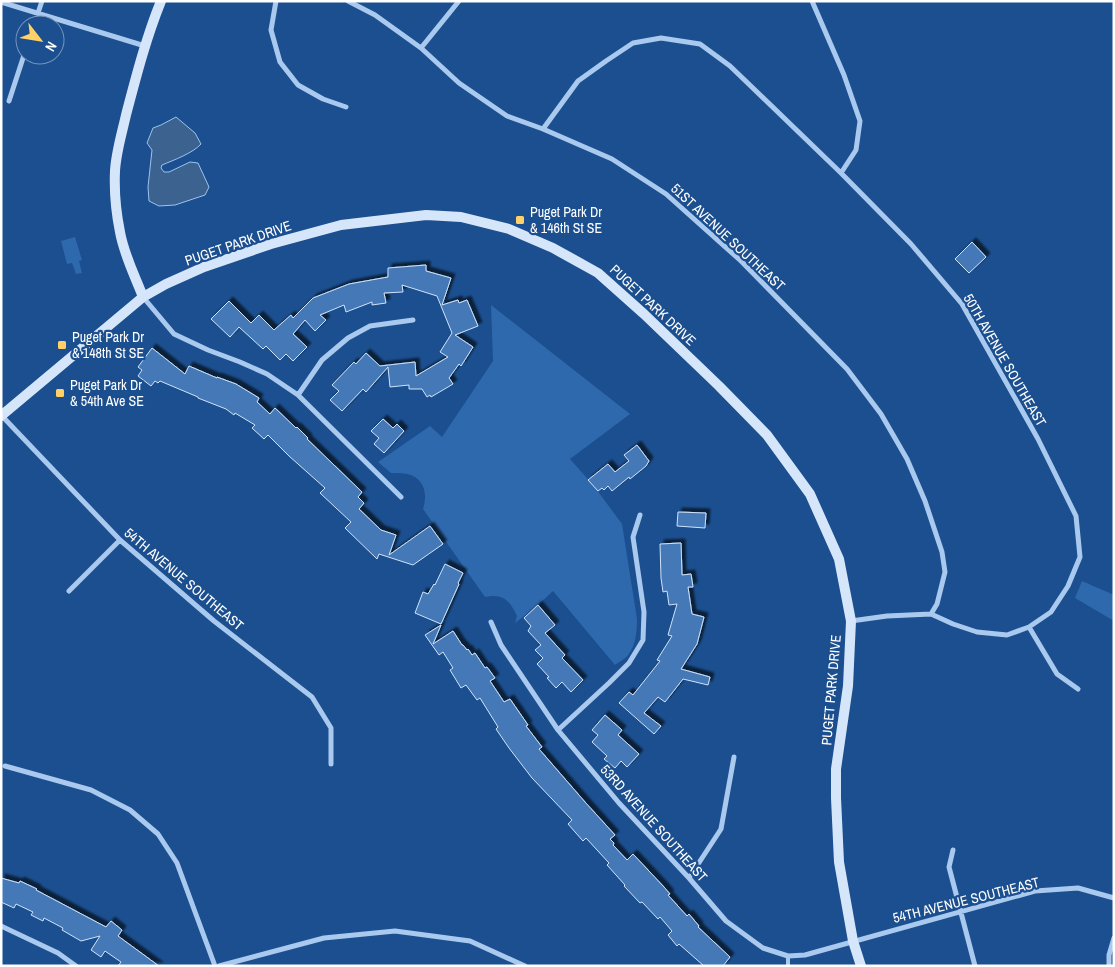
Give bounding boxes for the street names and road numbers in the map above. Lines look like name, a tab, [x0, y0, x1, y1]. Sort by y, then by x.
street label: 51ST AVENUE SOUTHEAST	[667, 179, 789, 295]
street label: PUGET PARK DRIVE	[182, 216, 294, 270]
street label: PUGET PARK DRIVE	[606, 260, 700, 350]
street label: 50TH AVENUE SOUTHEAST	[960, 290, 1050, 430]
street label: 54TH AVENUE SOUTHEAST	[121, 524, 247, 634]
street label: PUGET PARK DRIVE	[817, 634, 845, 746]
street label: 53RD AVENUE SOUTHEAST	[597, 761, 711, 885]
street label: 54TH AVENUE SOUTHEAST	[891, 873, 1041, 927]

